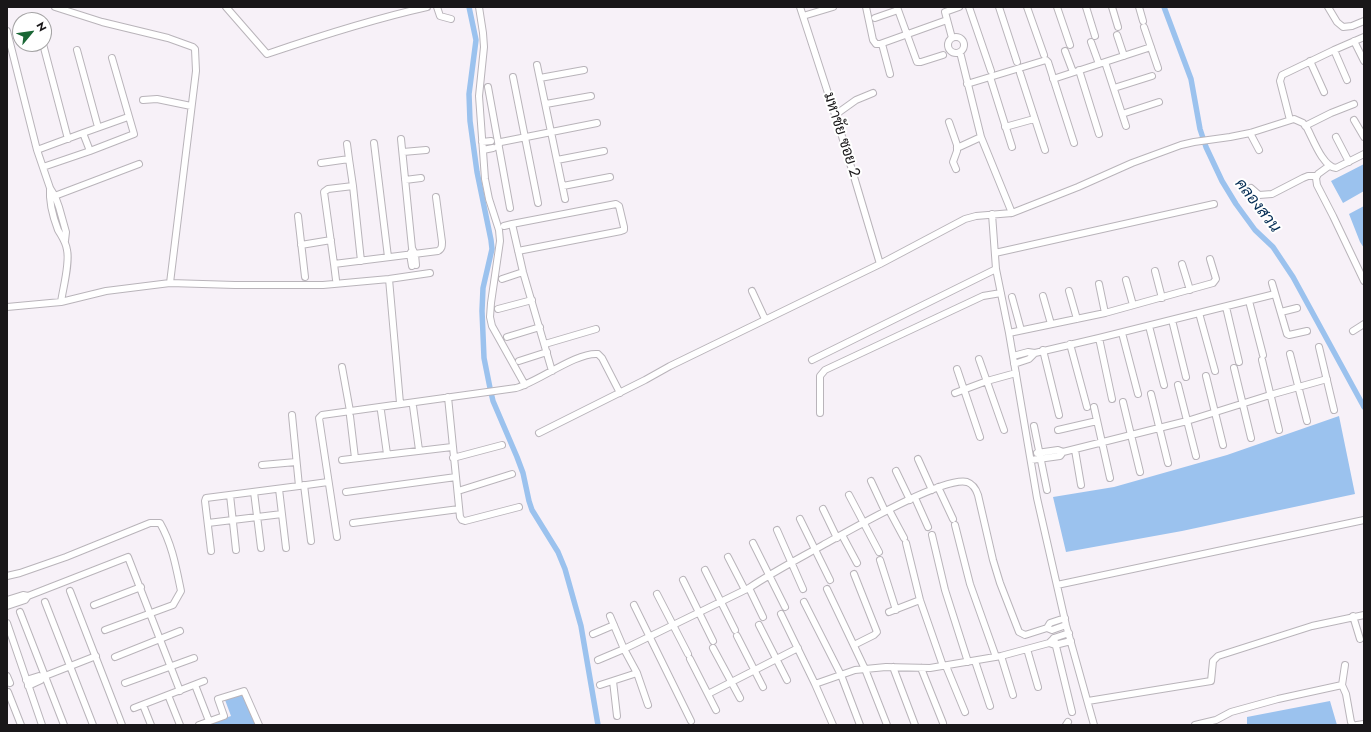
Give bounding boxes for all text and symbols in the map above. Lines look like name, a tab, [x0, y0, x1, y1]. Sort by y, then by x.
north arrow	[12, 12, 52, 52]
text: N	[33, 19, 51, 34]
street label: มหาชัย ซอย 2	[819, 90, 863, 180]
water label: คลองสวน	[1230, 175, 1284, 237]

